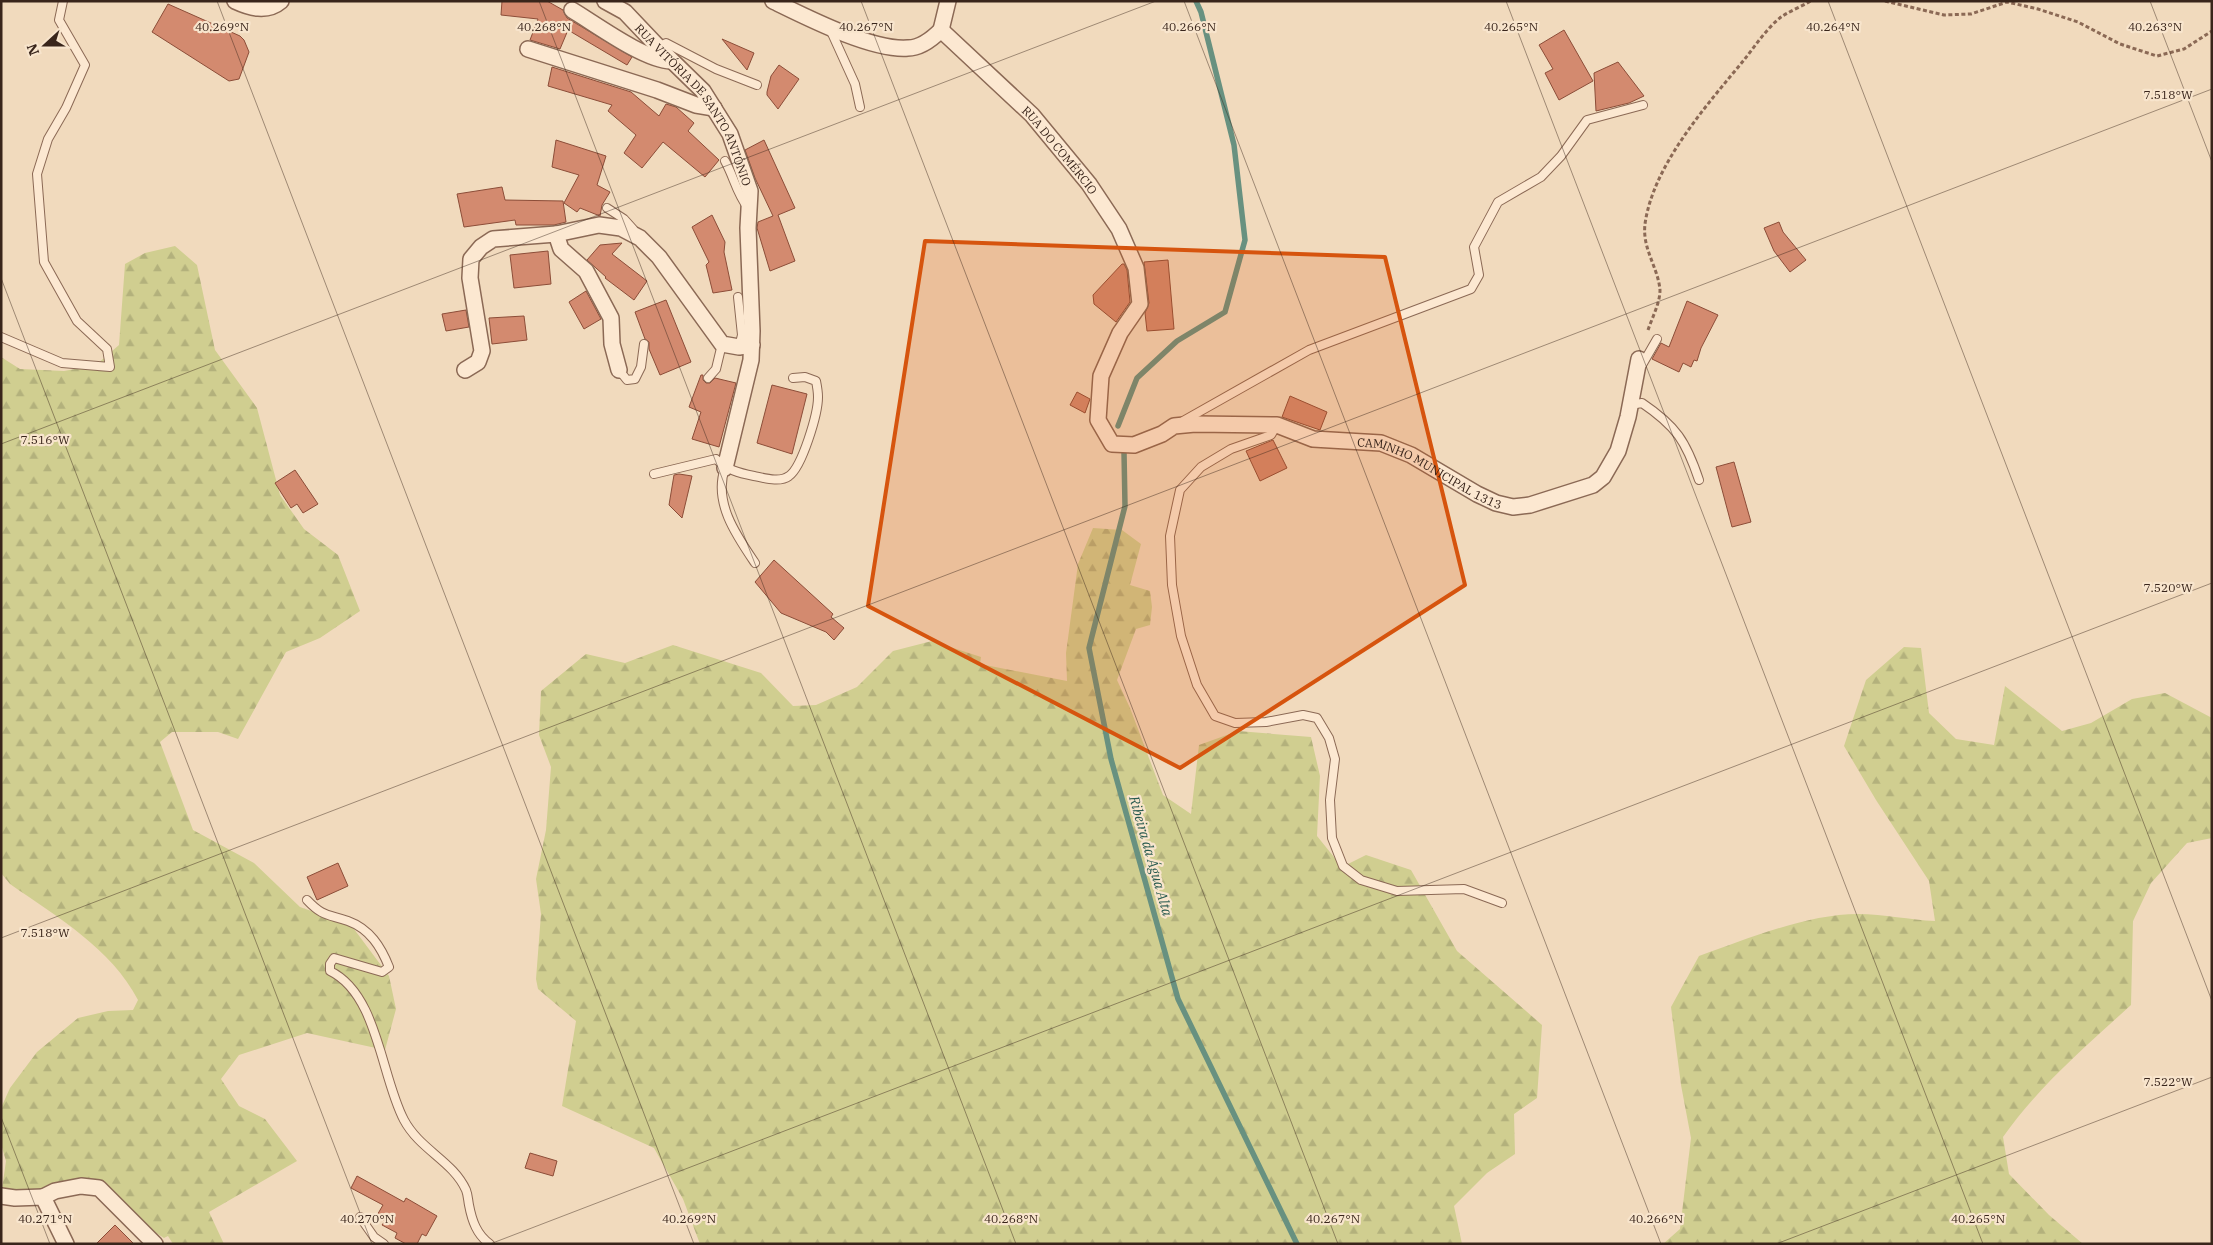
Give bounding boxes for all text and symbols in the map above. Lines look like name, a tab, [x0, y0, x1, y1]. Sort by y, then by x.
text: 40.269°N	[195, 19, 249, 34]
text: 40.268°N	[517, 19, 571, 34]
text: 40.267°N	[839, 19, 893, 34]
text: 40.266°N	[1162, 19, 1216, 34]
text: 40.265°N	[1484, 19, 1538, 34]
text: 40.264°N	[1806, 19, 1860, 34]
text: 40.263°N	[2128, 19, 2182, 34]
north arrow	[20, 20, 70, 70]
street label: RUA VITÓRIA DE SANTO ANTÓNIO	[632, 20, 755, 188]
text: N	[22, 41, 43, 58]
text: 7.518°W	[2143, 87, 2193, 102]
street label: RUA DO COMÉRCIO	[1019, 102, 1101, 197]
text: 7.516°W	[20, 432, 70, 447]
street label: CAMINHO MUNICIPAL 1313	[1357, 434, 1503, 512]
text: 7.520°W	[2143, 580, 2193, 595]
water label: Ribeira da Água Alta	[1125, 793, 1178, 919]
text: 7.518°W	[20, 925, 70, 940]
text: 7.522°W	[2143, 1074, 2193, 1089]
text: 40.271°N	[18, 1211, 72, 1226]
text: 40.270°N	[340, 1211, 394, 1226]
text: 40.269°N	[662, 1211, 716, 1226]
text: 40.268°N	[984, 1211, 1038, 1226]
text: 40.267°N	[1306, 1211, 1360, 1226]
text: 40.266°N	[1629, 1211, 1683, 1226]
text: 40.265°N	[1951, 1211, 2005, 1226]

